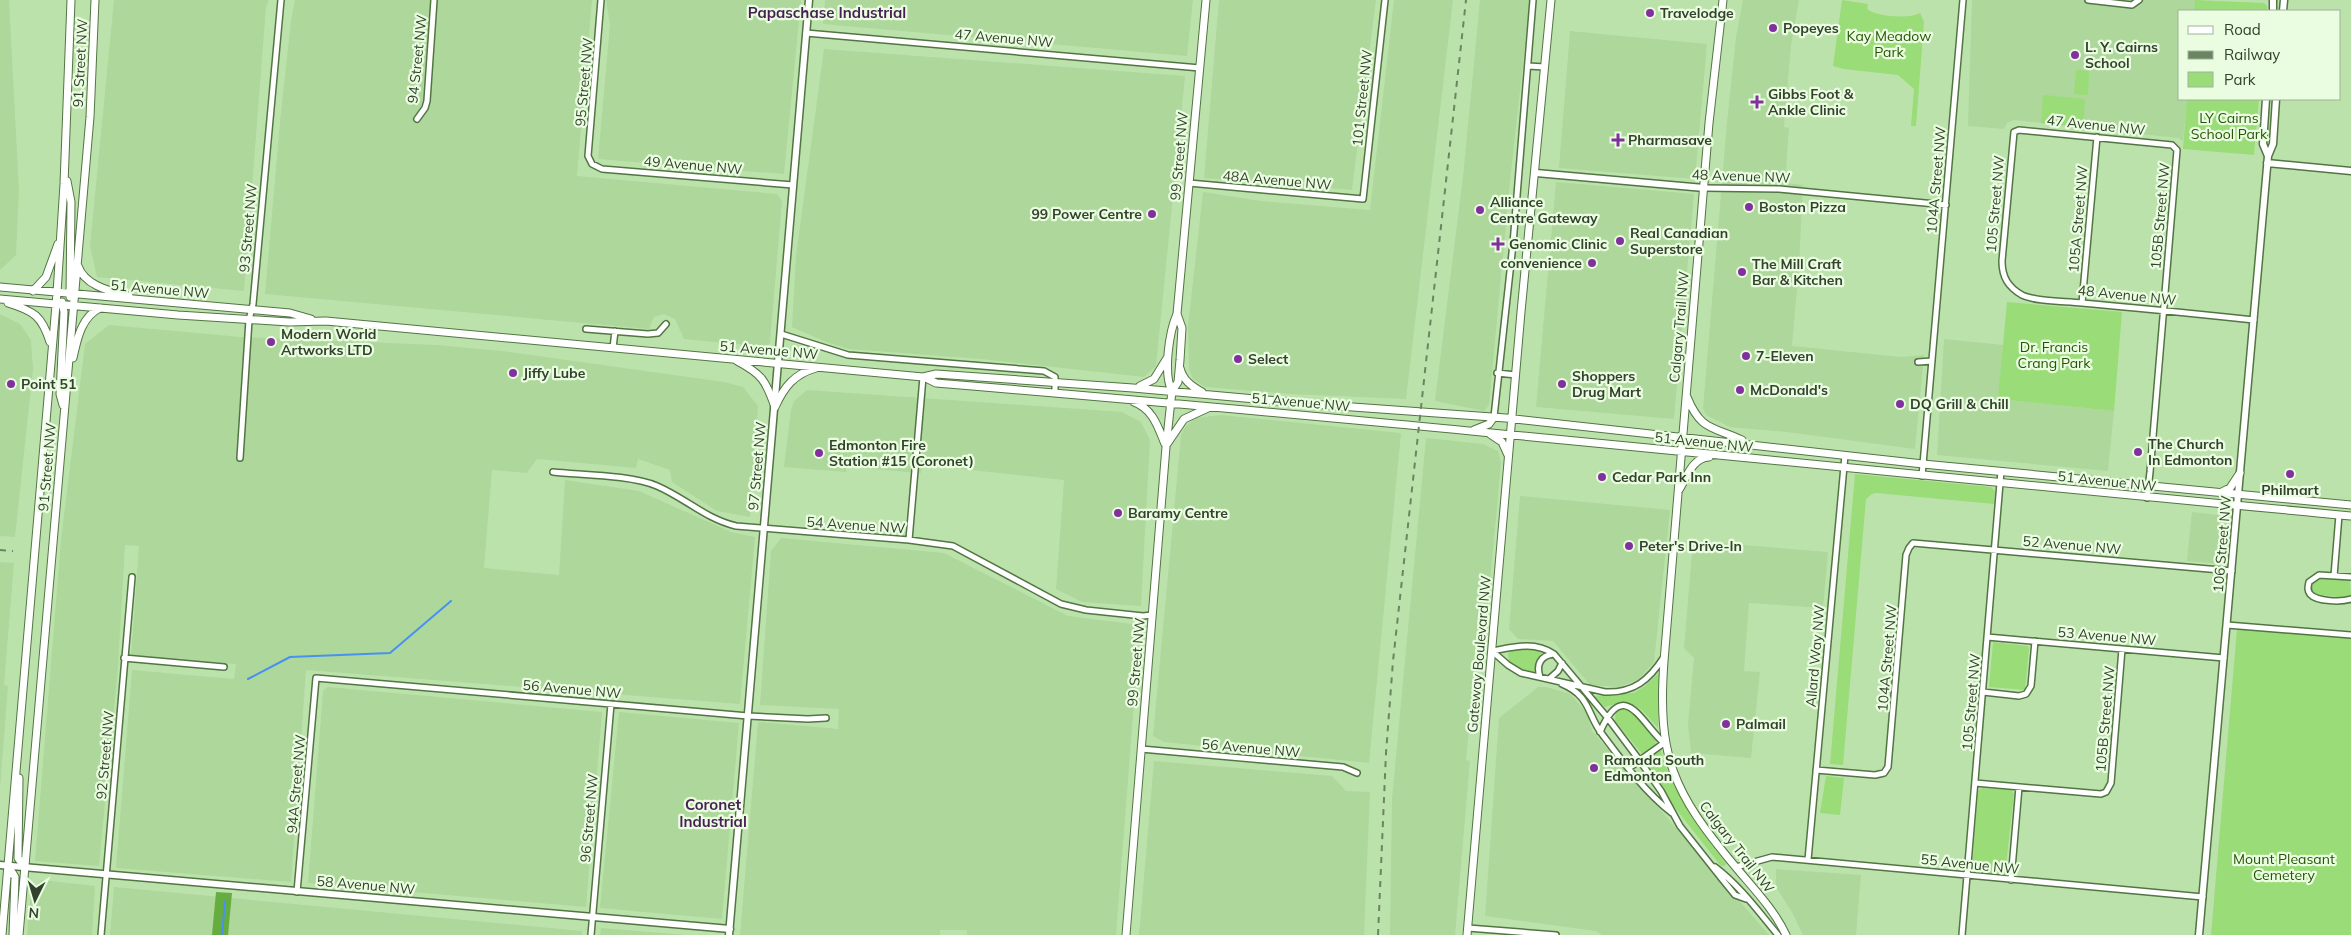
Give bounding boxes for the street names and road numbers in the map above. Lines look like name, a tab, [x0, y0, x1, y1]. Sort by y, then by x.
street label: 94 Street NW	[403, 13, 431, 104]
street label: 91 Street NW	[69, 18, 91, 108]
street label: 47 Avenue NW	[954, 25, 1054, 51]
street label: 95 Street NW	[571, 37, 597, 127]
street label: 101 Street NW	[1348, 48, 1376, 147]
street label: 99 Street NW	[1166, 111, 1192, 201]
street label: 47 Avenue NW	[2046, 111, 2147, 139]
street label: 104A Street NW	[1922, 125, 1950, 234]
street label: 49 Avenue NW	[643, 152, 743, 178]
street label: 105 Street NW	[1982, 154, 2008, 253]
street label: 105B Street NW	[2146, 162, 2174, 270]
street label: 105A Street NW	[2064, 164, 2092, 273]
street label: 48 Avenue NW	[1691, 165, 1791, 187]
street label: 48A Avenue NW	[1222, 166, 1333, 194]
street label: 93 Street NW	[235, 183, 261, 273]
street label: Calgary Trail NW	[1665, 270, 1693, 383]
street label: 51 Avenue NW	[110, 276, 210, 302]
street label: 48 Avenue NW	[2077, 281, 2178, 309]
street label: 51 Avenue NW	[719, 337, 819, 363]
street label: 51 Avenue NW	[1251, 389, 1351, 415]
street label: 97 Street NW	[744, 421, 770, 511]
street label: 91 Street NW	[34, 422, 60, 512]
street label: 51 Avenue NW	[1654, 428, 1755, 456]
street label: 51 Avenue NW	[2057, 467, 2158, 495]
street label: 106 Street NW	[2209, 494, 2235, 593]
street label: 54 Avenue NW	[806, 513, 906, 537]
street label: 52 Avenue NW	[2022, 532, 2122, 558]
street label: Gateway Boulevard NW	[1463, 574, 1495, 733]
street label: 104A Street NW	[1873, 603, 1901, 712]
street label: Allard Way NW	[1802, 604, 1828, 708]
street label: 99 Street NW	[1123, 617, 1149, 707]
street label: 53 Avenue NW	[2057, 623, 2157, 649]
street label: 105 Street NW	[1958, 652, 1984, 751]
street label: 105B Street NW	[2091, 665, 2119, 773]
street label: 56 Avenue NW	[522, 676, 622, 702]
street label: 92 Street NW	[92, 710, 118, 800]
street label: 94A Street NW	[283, 733, 309, 834]
street label: 56 Avenue NW	[1201, 735, 1301, 761]
street label: 96 Street NW	[576, 773, 602, 863]
street label: Calgary Trail NW	[1696, 797, 1779, 897]
street label: 55 Avenue NW	[1920, 850, 2021, 878]
street label: 58 Avenue NW	[316, 872, 416, 898]

